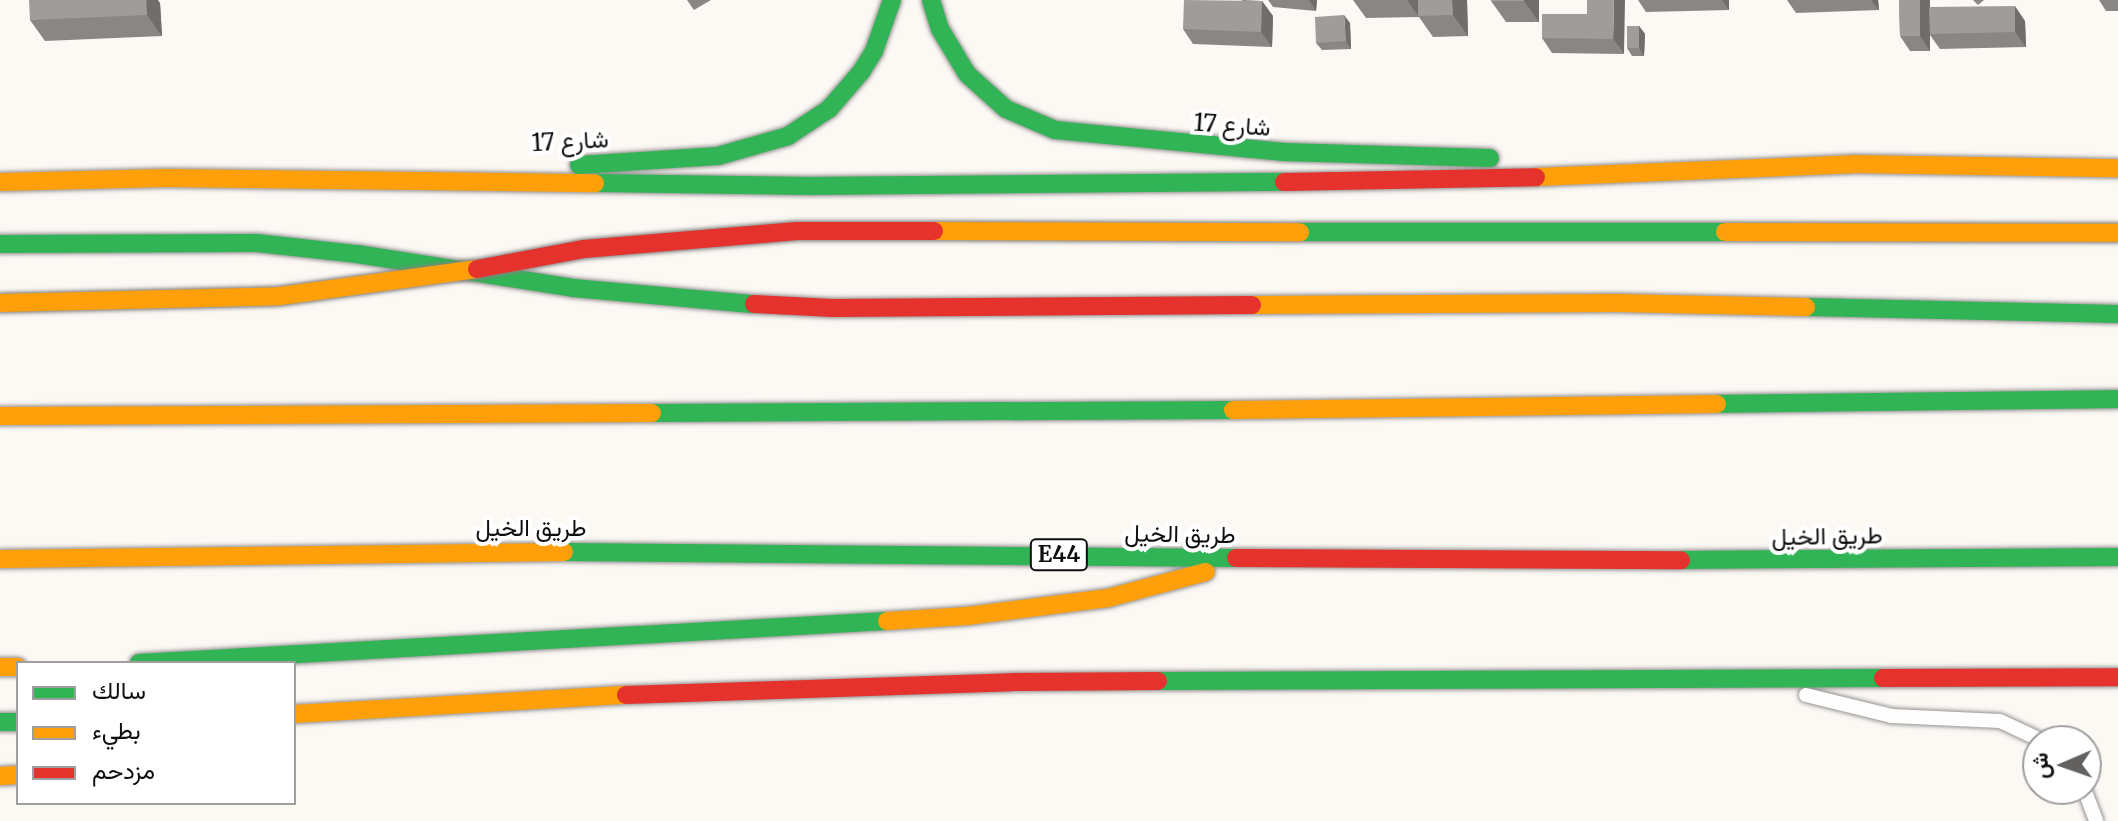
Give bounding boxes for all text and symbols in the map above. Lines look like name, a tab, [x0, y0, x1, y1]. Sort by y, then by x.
street label: 17 شارع	[1193, 108, 1271, 142]
street label: 17 شارع	[531, 125, 609, 157]
street label: طريق الخيل	[475, 514, 587, 542]
street label: طريق الخيل	[1124, 519, 1236, 549]
street label: طريق الخيل	[1771, 521, 1883, 551]
road number: E44	[1029, 537, 1089, 573]
legend	[16, 661, 296, 805]
text: سالك	[92, 675, 146, 706]
text: بطيء	[92, 715, 141, 746]
north arrow	[2022, 725, 2102, 805]
text: ش	[2026, 752, 2054, 779]
text: مزدحم	[92, 755, 155, 786]

